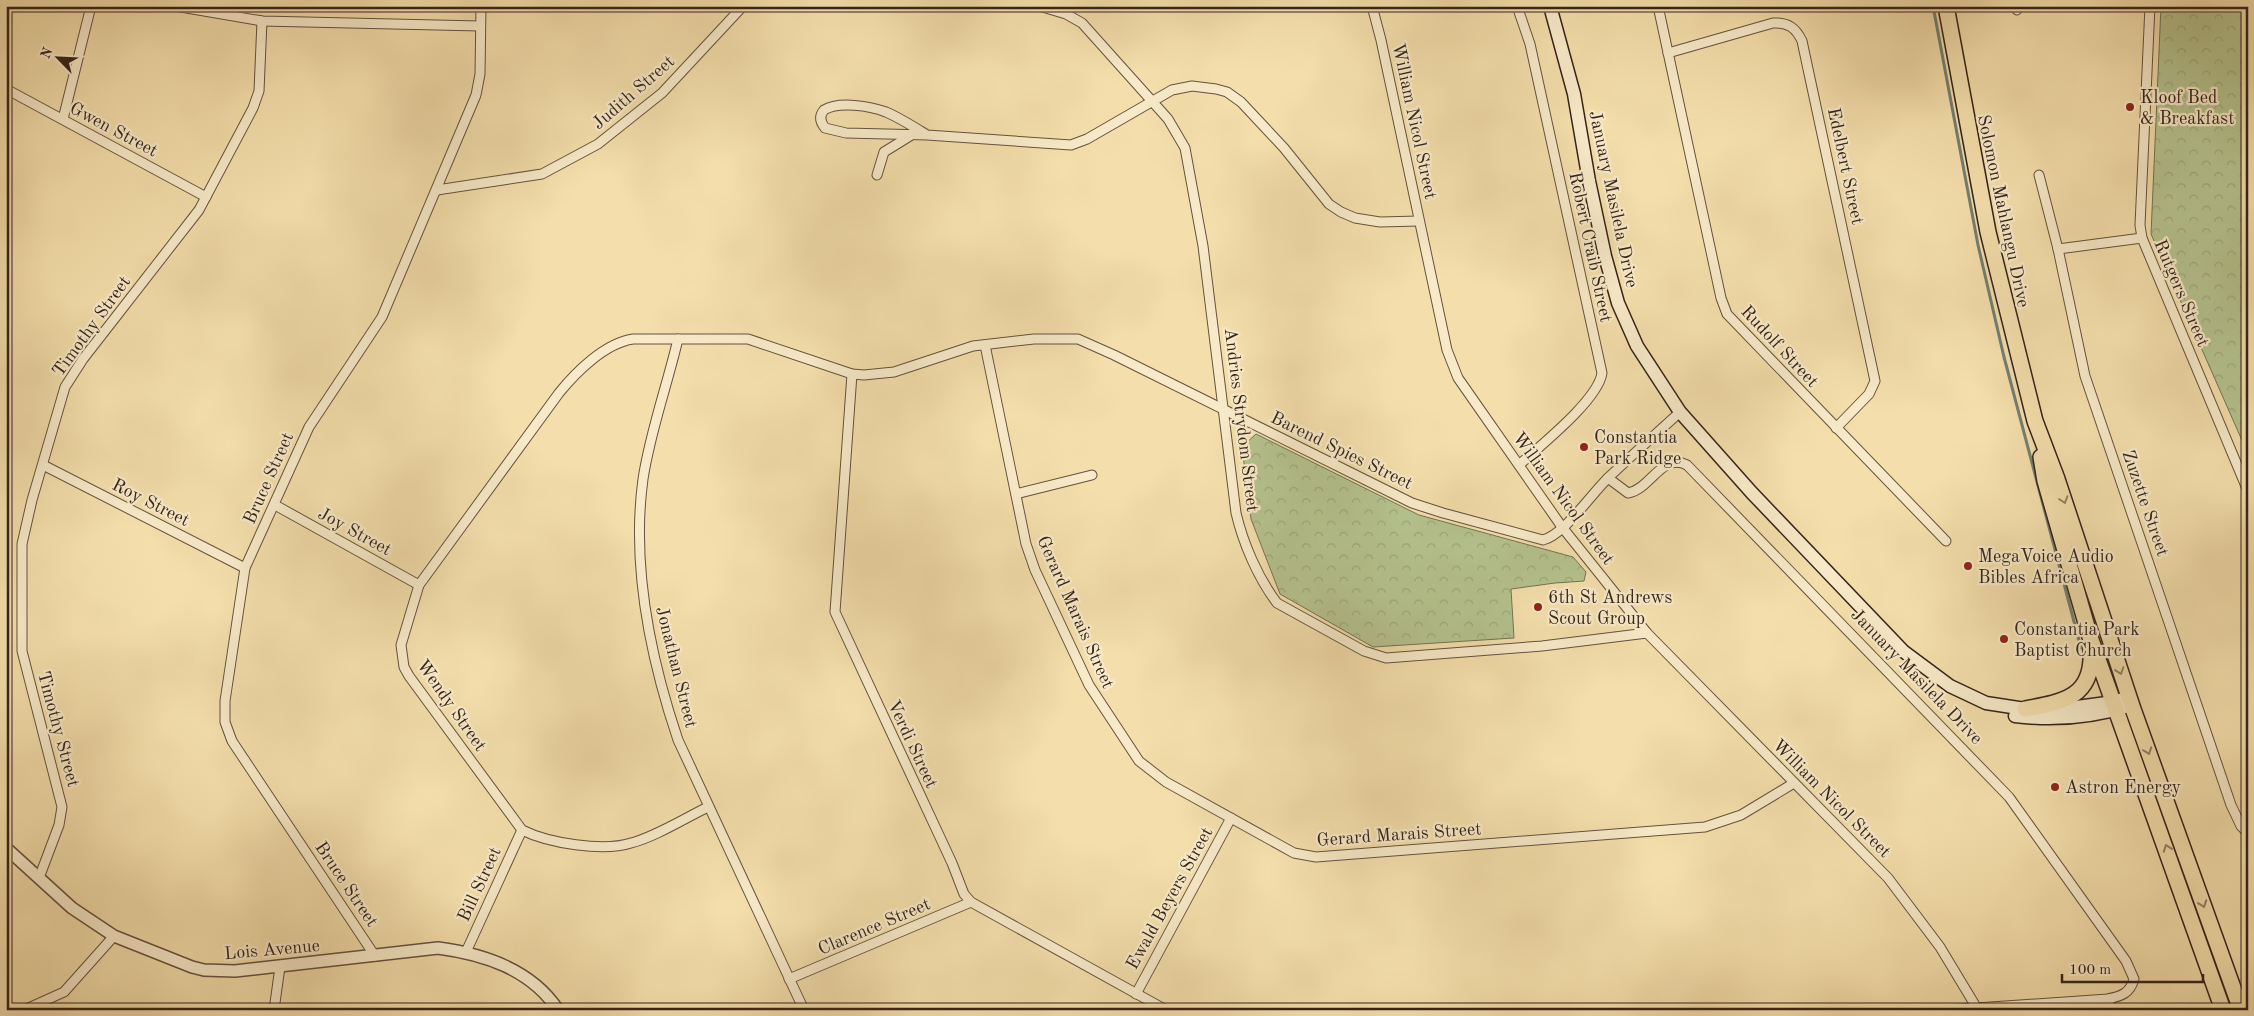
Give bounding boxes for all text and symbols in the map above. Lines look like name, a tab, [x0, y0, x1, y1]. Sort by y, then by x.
north arrow	[32, 32, 82, 82]
street label: William Nicol Street	[1389, 41, 1439, 201]
text: N	[38, 45, 56, 61]
street label: Judith Street	[589, 52, 678, 133]
place label: Kloof Bed & Breakfast	[2140, 89, 2234, 128]
street label: Gwen Street	[67, 99, 160, 161]
marker: Kloof Bed & Breakfast	[2124, 101, 2136, 113]
street label: Edelbert Street	[1824, 106, 1866, 226]
street label: January Masilela Drive	[1585, 109, 1641, 289]
street label: Solomon Mahlangu Drive	[1974, 113, 2032, 309]
street label: Robert Craib Street	[1565, 170, 1615, 324]
street label: Rutgers Street	[2150, 237, 2212, 350]
street label: Timothy Street	[49, 273, 134, 380]
street label: Rudolf Street	[1737, 302, 1821, 391]
street label: Andries Strydom Street	[1221, 327, 1261, 513]
street label: Barend Spies Street	[1268, 409, 1415, 493]
street label: William Nicol Street	[1509, 429, 1617, 568]
place label: Constantia Park Ridge	[1594, 429, 1681, 468]
street label: Bruce Street	[241, 430, 297, 527]
marker: Constantia Park Ridge	[1578, 441, 1590, 453]
street label: Zuzette Street	[2118, 448, 2172, 559]
street label: Roy Street	[109, 476, 192, 530]
one-way arrow	[2058, 495, 2068, 503]
street label: Joy Street	[315, 504, 394, 559]
street label: Gerard Marais Street	[1033, 533, 1117, 691]
place label: MegaVoice Audio Bibles Africa	[1978, 548, 2114, 587]
marker: MegaVoice Audio Bibles Africa	[1962, 560, 1974, 572]
place label: 6th St Andrews Scout Group	[1548, 589, 1673, 628]
marker: 6th St Andrews Scout Group	[1532, 601, 1544, 613]
street label: Jonathan Street	[652, 605, 700, 730]
street label: January Masilela Drive	[1847, 605, 1985, 748]
place label: Constantia Park Baptist Church	[2014, 621, 2140, 660]
marker: Constantia Park Baptist Church	[1998, 633, 2010, 645]
street label: Wendy Street	[413, 657, 489, 755]
one-way arrow	[2114, 666, 2124, 674]
street label: Timothy Street	[34, 669, 82, 789]
street label: Verdi Street	[884, 698, 940, 791]
street label: William Nicol Street	[1769, 736, 1894, 861]
one-way arrow	[2142, 747, 2152, 755]
place label: Astron Energy	[2065, 779, 2181, 797]
marker: Astron Energy	[2049, 781, 2061, 793]
street label: Gerard Marais Street	[1316, 820, 1482, 850]
street label: Ewald Beyers Street	[1123, 824, 1216, 973]
street label: Bruce Street	[311, 839, 381, 930]
street label: Bill Street	[455, 844, 505, 924]
one-way arrow	[2163, 844, 2173, 853]
street label: Clarence Street	[816, 895, 933, 959]
one-way arrow	[2197, 900, 2207, 908]
street label: Lois Avenue	[224, 937, 321, 963]
scale bar	[2062, 951, 2203, 983]
text: 100 m	[2069, 963, 2111, 978]

